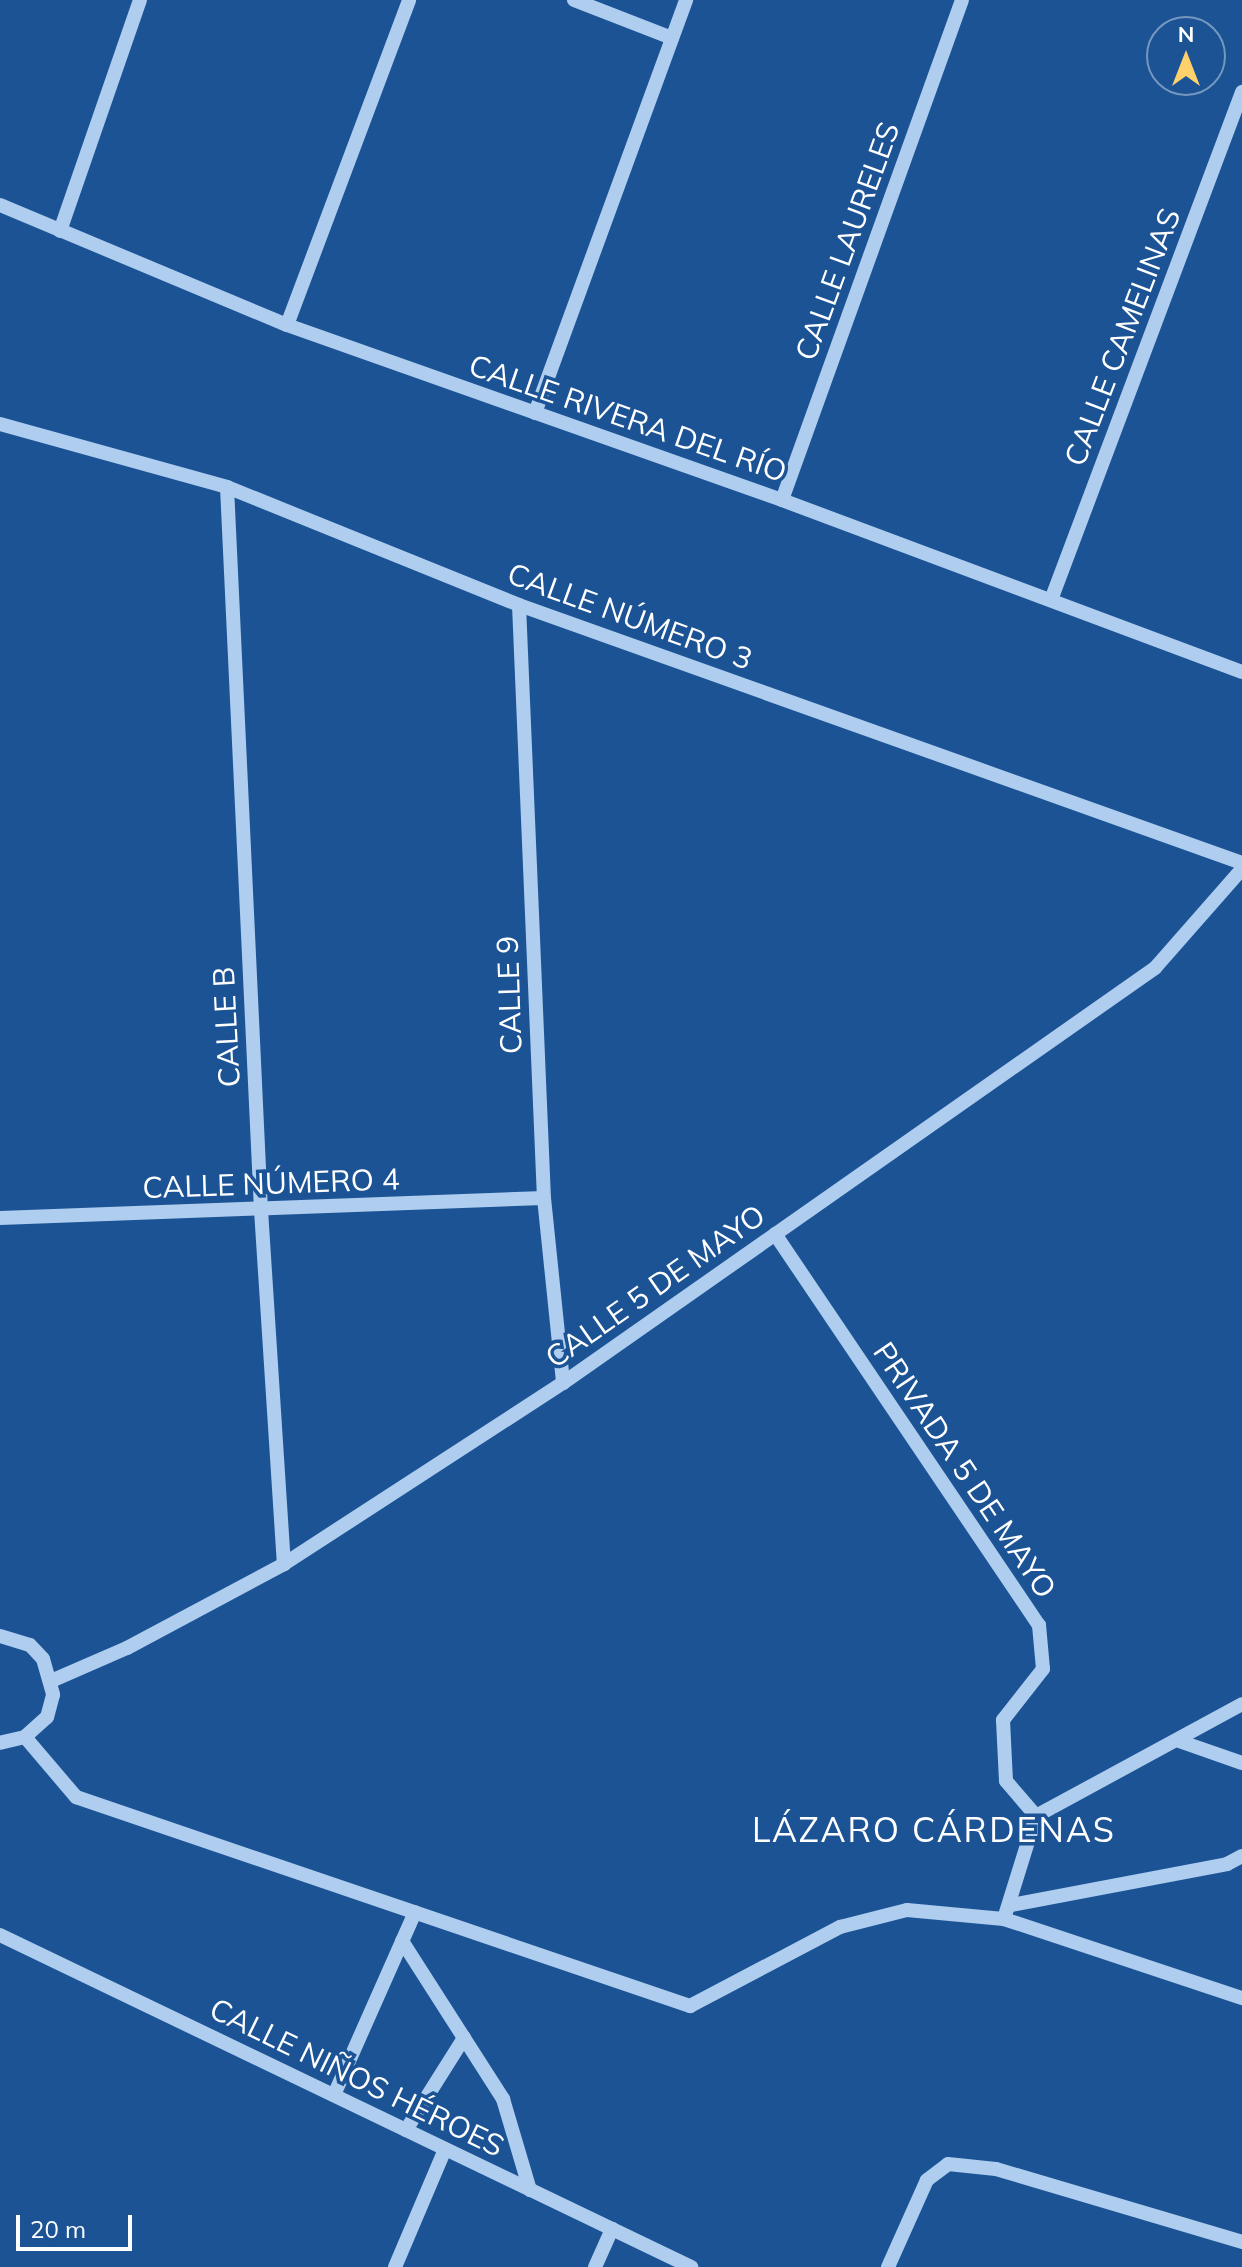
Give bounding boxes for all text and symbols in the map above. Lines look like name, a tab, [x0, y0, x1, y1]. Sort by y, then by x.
north arrow	[1146, 16, 1226, 96]
text: N	[1178, 20, 1194, 48]
street label: CALLE LAURELES	[787, 117, 907, 365]
street label: CALLE CAMELINAS	[1056, 203, 1188, 471]
street label: CALLE RIVERA DEL RÍO	[464, 347, 792, 489]
street label: CALLE NÚMERO 3	[503, 555, 757, 677]
street label: CALLE 9	[489, 935, 529, 1055]
street label: CALLE B	[205, 966, 247, 1088]
street label: CALLE NÚMERO 4	[142, 1161, 400, 1205]
street label: CALLE 5 DE MAYO	[538, 1197, 772, 1375]
street label: PRIVADA 5 DE MAYO	[866, 1335, 1064, 1605]
district label: LÁZARO CÁRDENAS	[752, 1810, 1116, 1850]
street label: CALLE NIÑOS HÉROES	[204, 1990, 510, 2164]
scale bar	[20, 2199, 136, 2249]
text: 20 m	[30, 2214, 86, 2244]

